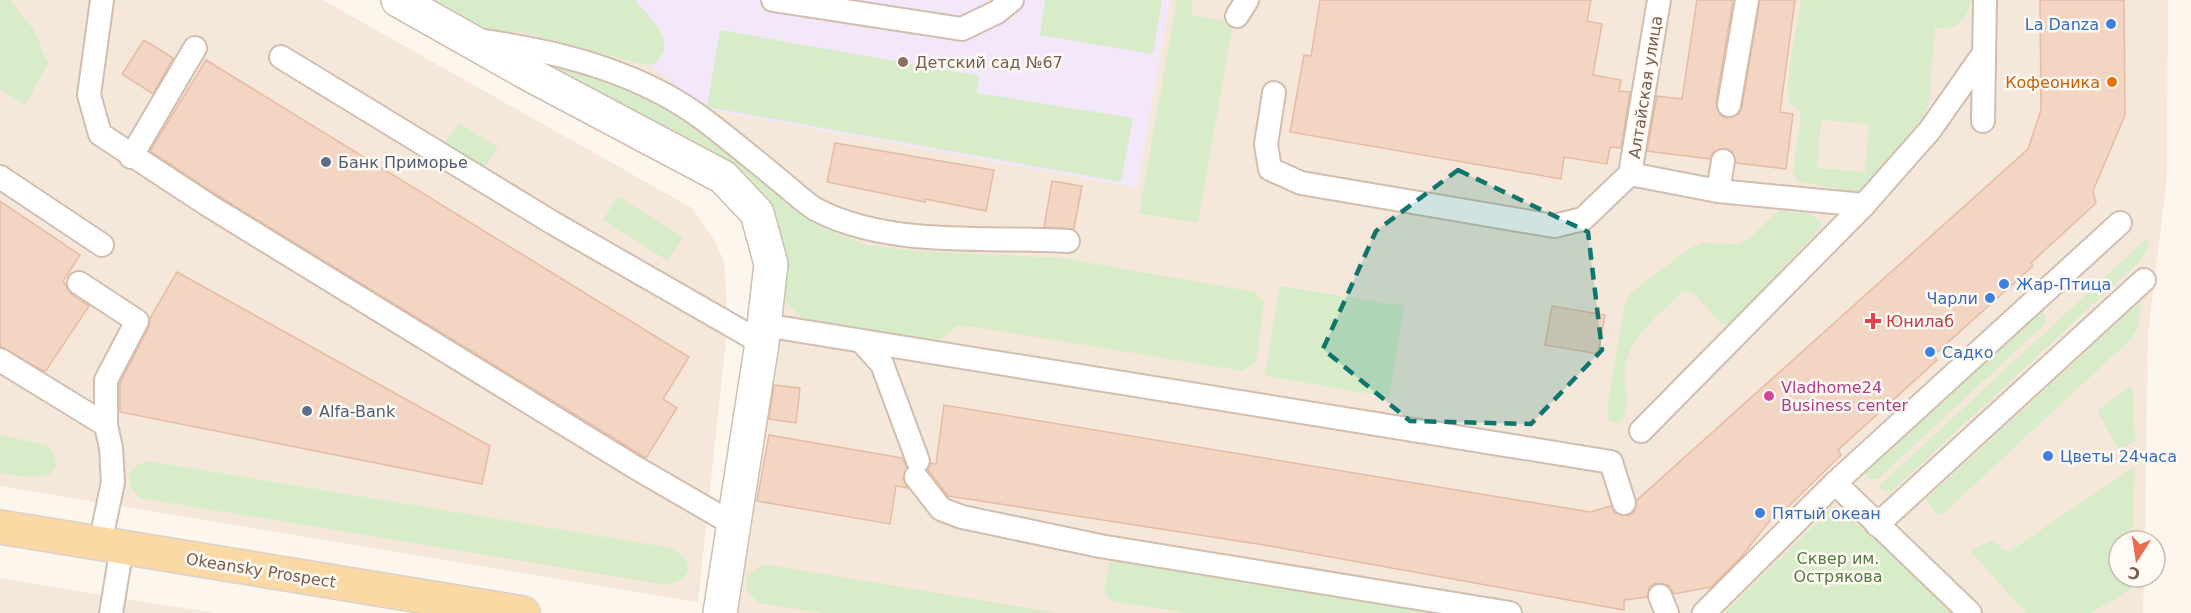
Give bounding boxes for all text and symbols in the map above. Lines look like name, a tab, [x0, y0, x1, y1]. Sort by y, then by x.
street label: Алтайская улица	[1625, 14, 1666, 160]
place label: La Danza	[2025, 15, 2099, 34]
marker: La Danza	[2104, 17, 2118, 31]
place label: Детский сад №67	[915, 53, 1063, 72]
marker: Детский сад №67	[896, 55, 910, 69]
place label: Кофеоника	[2005, 73, 2100, 92]
marker: Кофеоника	[2105, 75, 2119, 89]
place label: Банк Приморье	[338, 153, 468, 172]
marker: Банк Приморье	[319, 155, 333, 169]
place label: Жар-Птица	[2016, 275, 2111, 294]
marker: Жар-Птица	[1997, 277, 2011, 291]
place label: Чарли	[1926, 289, 1978, 308]
marker: Чарли	[1983, 291, 1997, 305]
marker: Юнилаб	[1864, 312, 1882, 330]
place label: Юнилаб	[1886, 312, 1954, 331]
place label: Садко	[1942, 343, 1994, 362]
marker: Садко	[1923, 345, 1937, 359]
place label: Vladhome24 Business center	[1781, 378, 1909, 415]
marker: Vladhome24 Business center	[1762, 389, 1776, 403]
place label: Alfa-Bank	[319, 402, 396, 421]
marker: Alfa-Bank	[300, 404, 314, 418]
place label: Цветы 24часа	[2060, 447, 2177, 466]
marker: Цветы 24часа	[2041, 449, 2055, 463]
place label: Пятый океан	[1772, 504, 1881, 523]
marker: Пятый океан	[1753, 506, 1767, 520]
north arrow	[2107, 529, 2167, 589]
street label: Okeansky Prospect	[185, 549, 337, 592]
park label: Сквер им. Острякова	[1793, 549, 1883, 586]
text: С	[2126, 563, 2142, 584]

